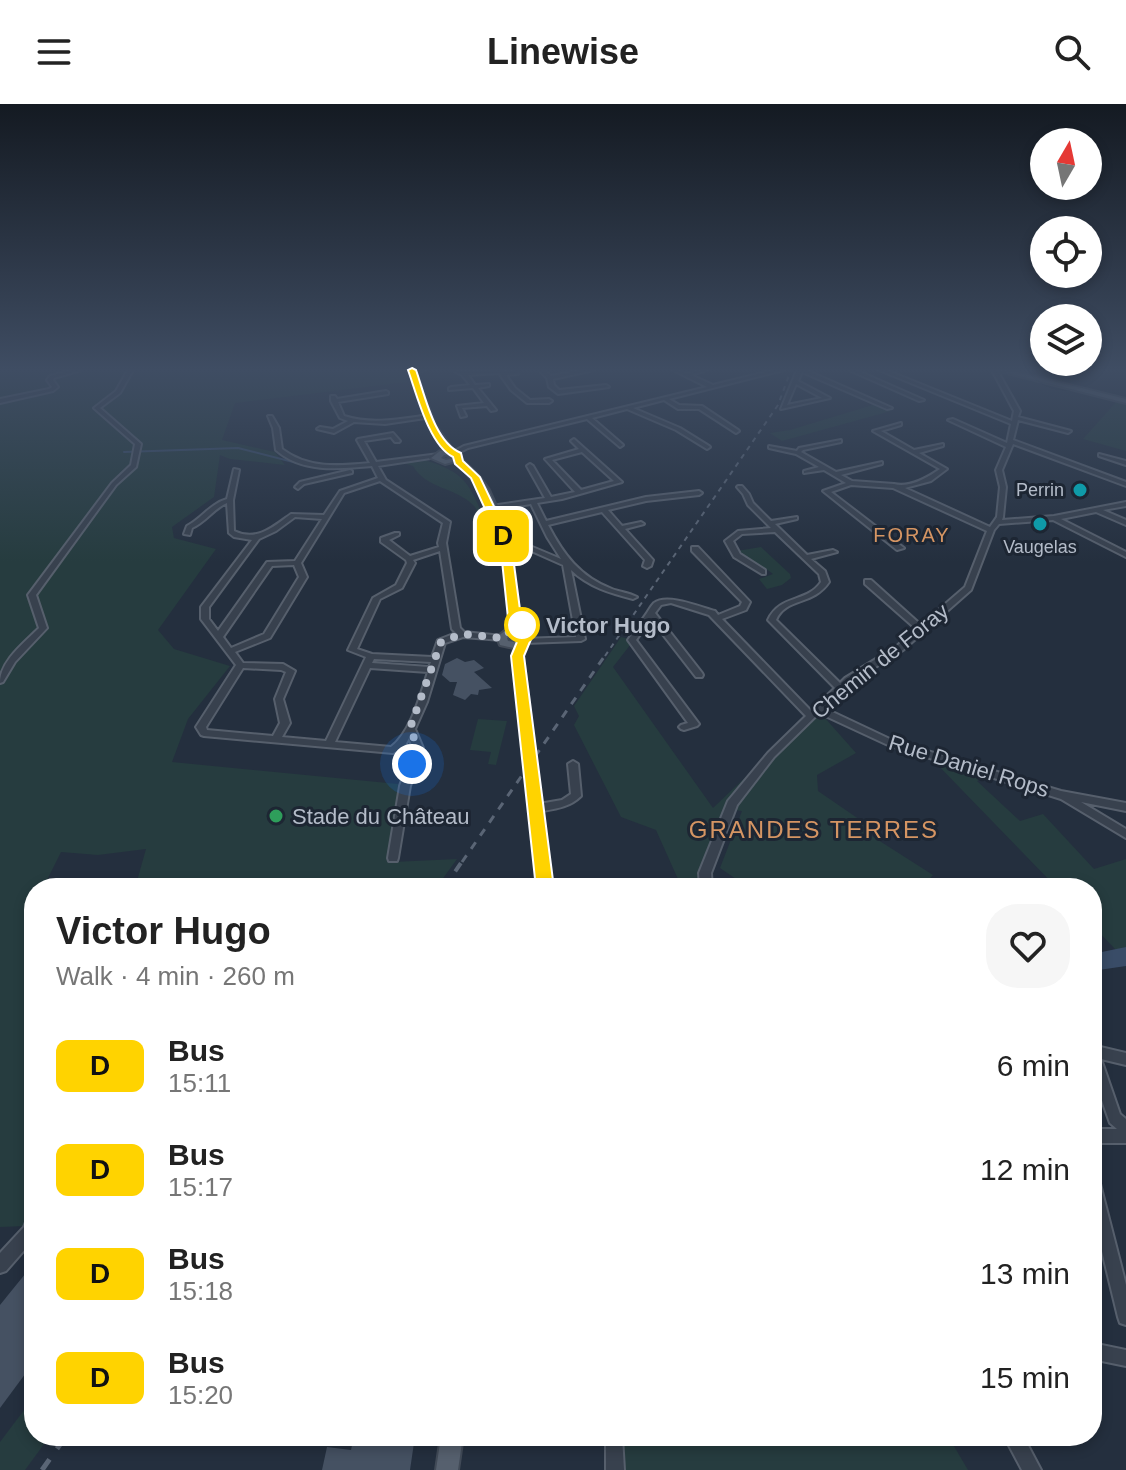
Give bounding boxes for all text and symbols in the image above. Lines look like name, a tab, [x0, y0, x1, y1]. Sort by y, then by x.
icon: menu	[32, 30, 76, 74]
icon: search	[1050, 30, 1094, 74]
text: Linewise	[487, 31, 639, 72]
north arrow	[1030, 128, 1102, 200]
map controls	[1030, 128, 1102, 376]
button: locate	[1030, 216, 1102, 288]
button: layers	[1030, 304, 1102, 376]
place label: Perrin	[1016, 480, 1064, 500]
marker: Perrin	[1071, 481, 1089, 499]
line badge: D	[477, 510, 529, 562]
marker: Vaugelas	[1031, 515, 1049, 533]
text: D	[493, 520, 513, 551]
district label: FORAY	[873, 524, 951, 546]
place label: Vaugelas	[1003, 537, 1077, 557]
street label: Chemin de Foray	[807, 598, 953, 724]
marker: Victor Hugo	[505, 608, 539, 642]
place label: Victor Hugo	[546, 613, 670, 638]
street label: Rue Daniel Rops	[886, 730, 1052, 802]
your location	[392, 744, 432, 784]
place label: Stade du Château	[292, 804, 469, 829]
marker: Stade du Château	[267, 807, 285, 825]
district label: GRANDES TERRES	[689, 816, 939, 843]
button: heart	[986, 904, 1070, 988]
text: Victor Hugo	[56, 910, 271, 952]
text: Walk · 4 min · 260 m	[56, 961, 295, 991]
text: Bus	[168, 1034, 225, 1067]
text: 6 min	[997, 1049, 1070, 1082]
text: D	[90, 1050, 110, 1081]
text: 15:11	[168, 1068, 231, 1098]
text: Bus	[168, 1138, 225, 1171]
text: 12 min	[980, 1153, 1070, 1186]
text: D	[90, 1154, 110, 1185]
text: 15:17	[168, 1172, 233, 1202]
text: Bus	[168, 1242, 225, 1275]
text: 13 min	[980, 1257, 1070, 1290]
text: D	[90, 1258, 110, 1289]
text: 15:18	[168, 1276, 233, 1306]
text: Bus	[168, 1346, 225, 1379]
text: 15 min	[980, 1361, 1070, 1394]
text: D	[90, 1362, 110, 1393]
text: 15:20	[168, 1380, 233, 1410]

